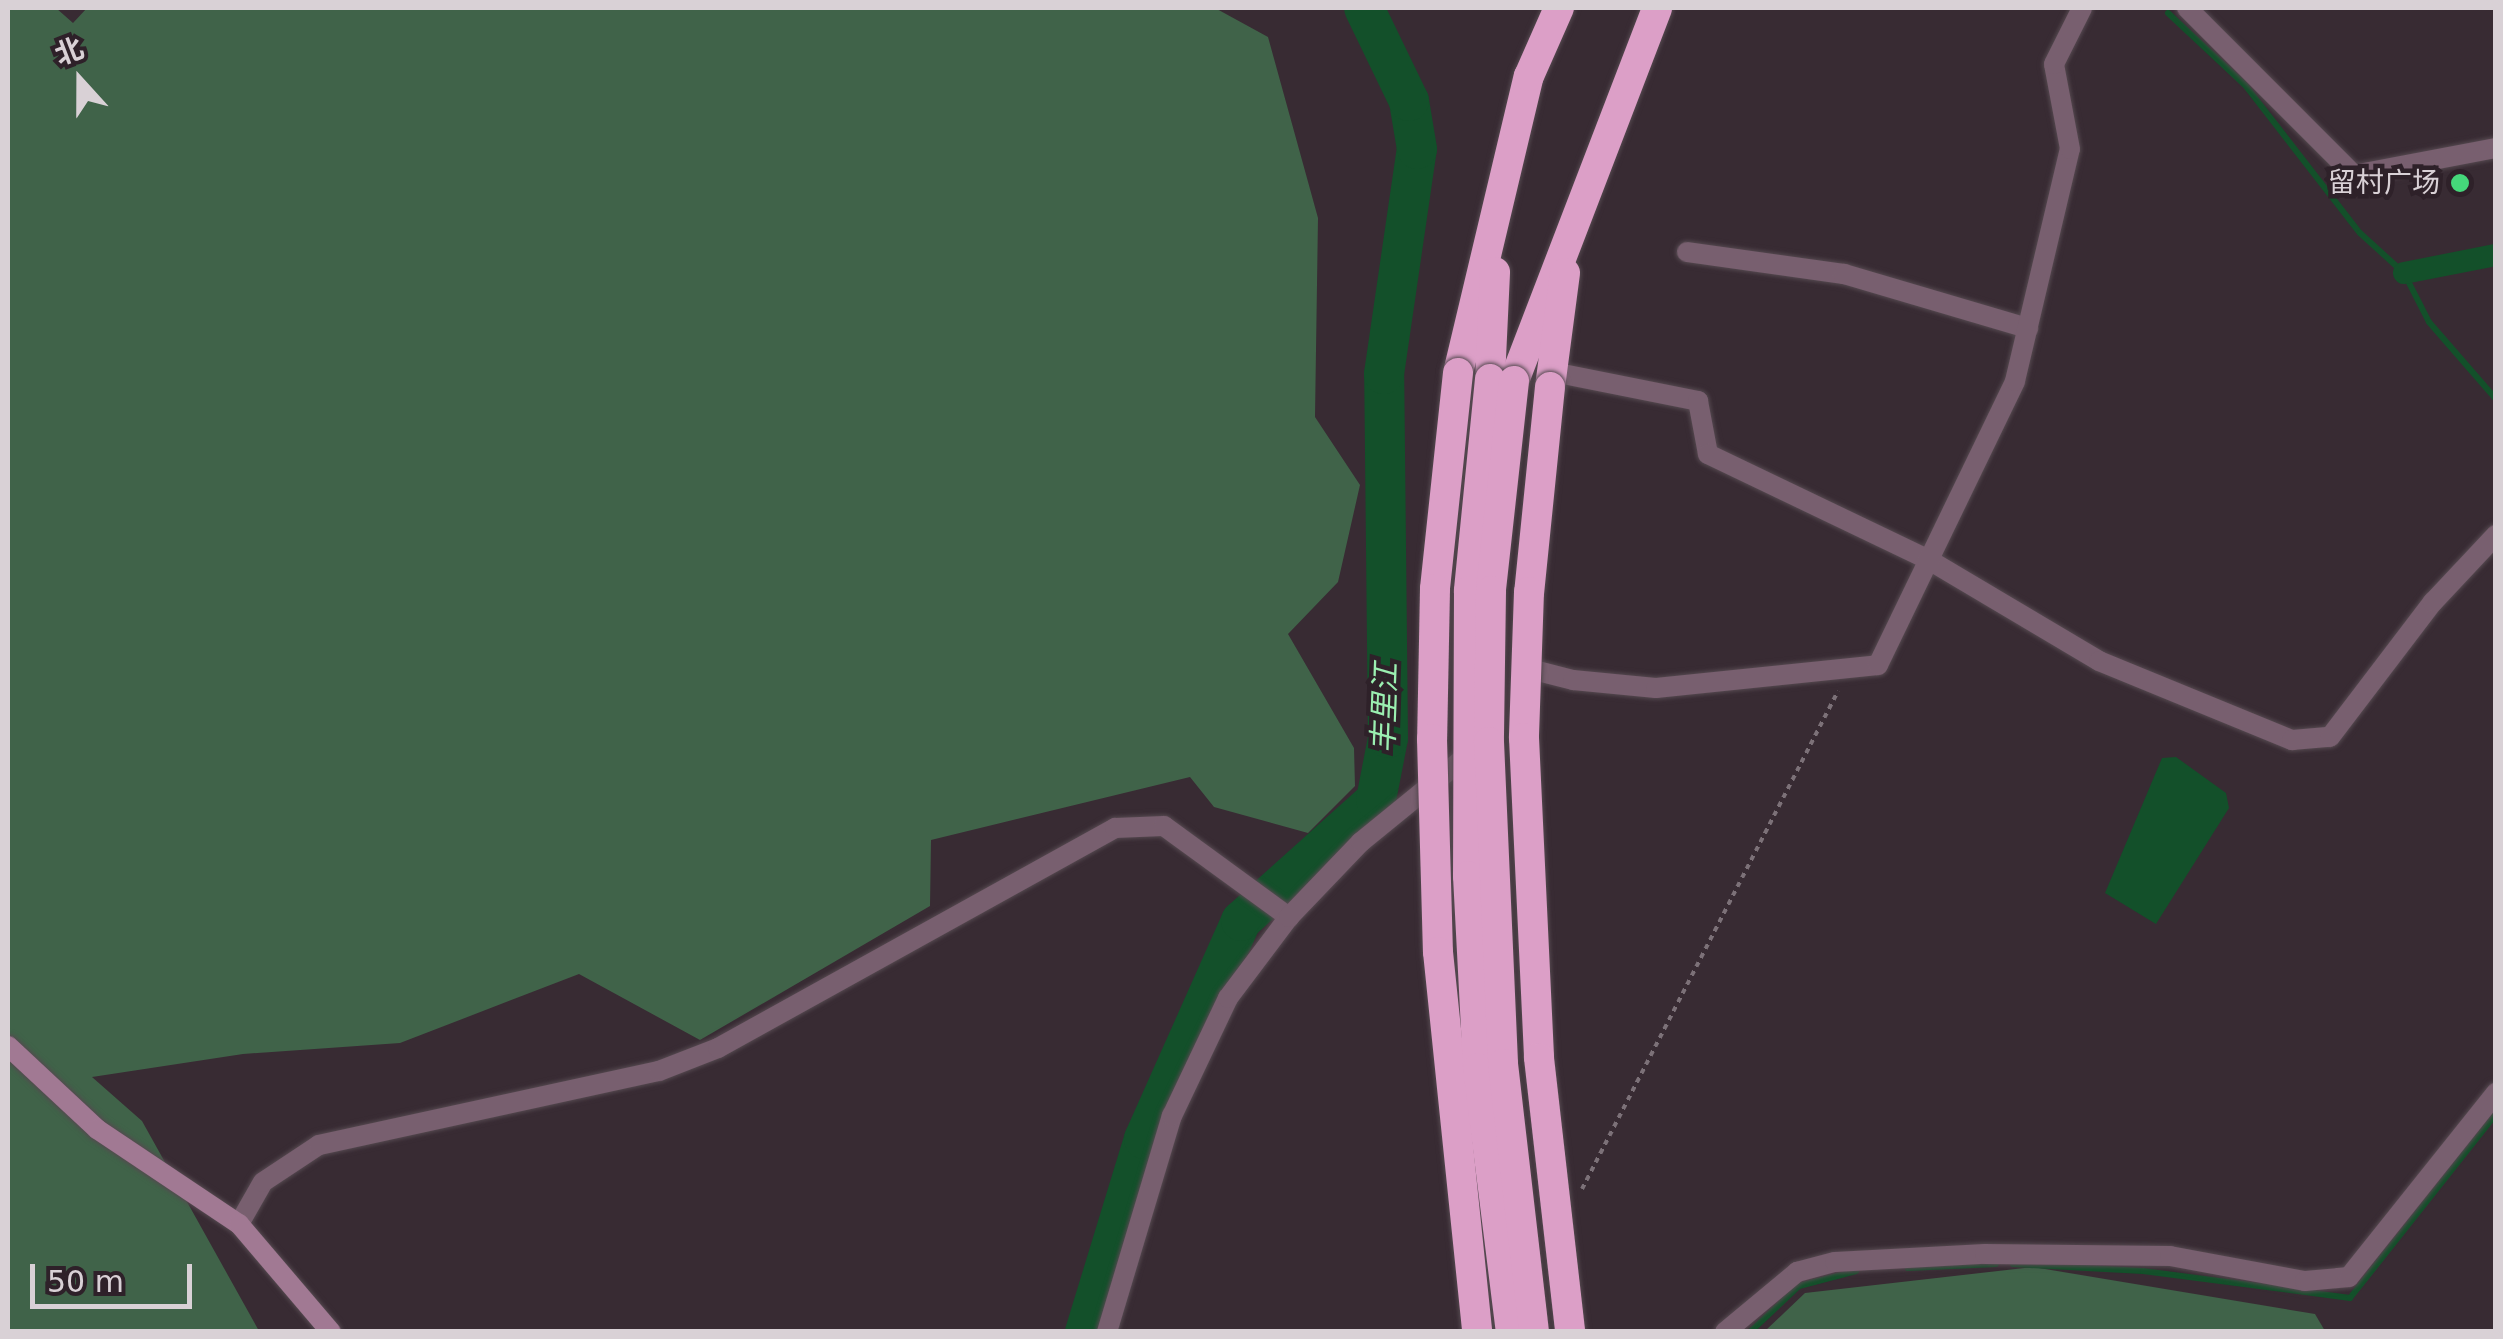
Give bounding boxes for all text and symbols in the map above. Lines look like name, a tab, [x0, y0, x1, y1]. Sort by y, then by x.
north arrow	[30, 30, 130, 130]
text: 北	[50, 31, 88, 72]
place label: 留村广场	[2328, 166, 2440, 200]
marker: 留村广场	[2449, 172, 2471, 194]
water label: 丰里江	[1365, 662, 1405, 754]
scale bar	[35, 1244, 198, 1306]
text: 50 m	[47, 1264, 124, 1299]

